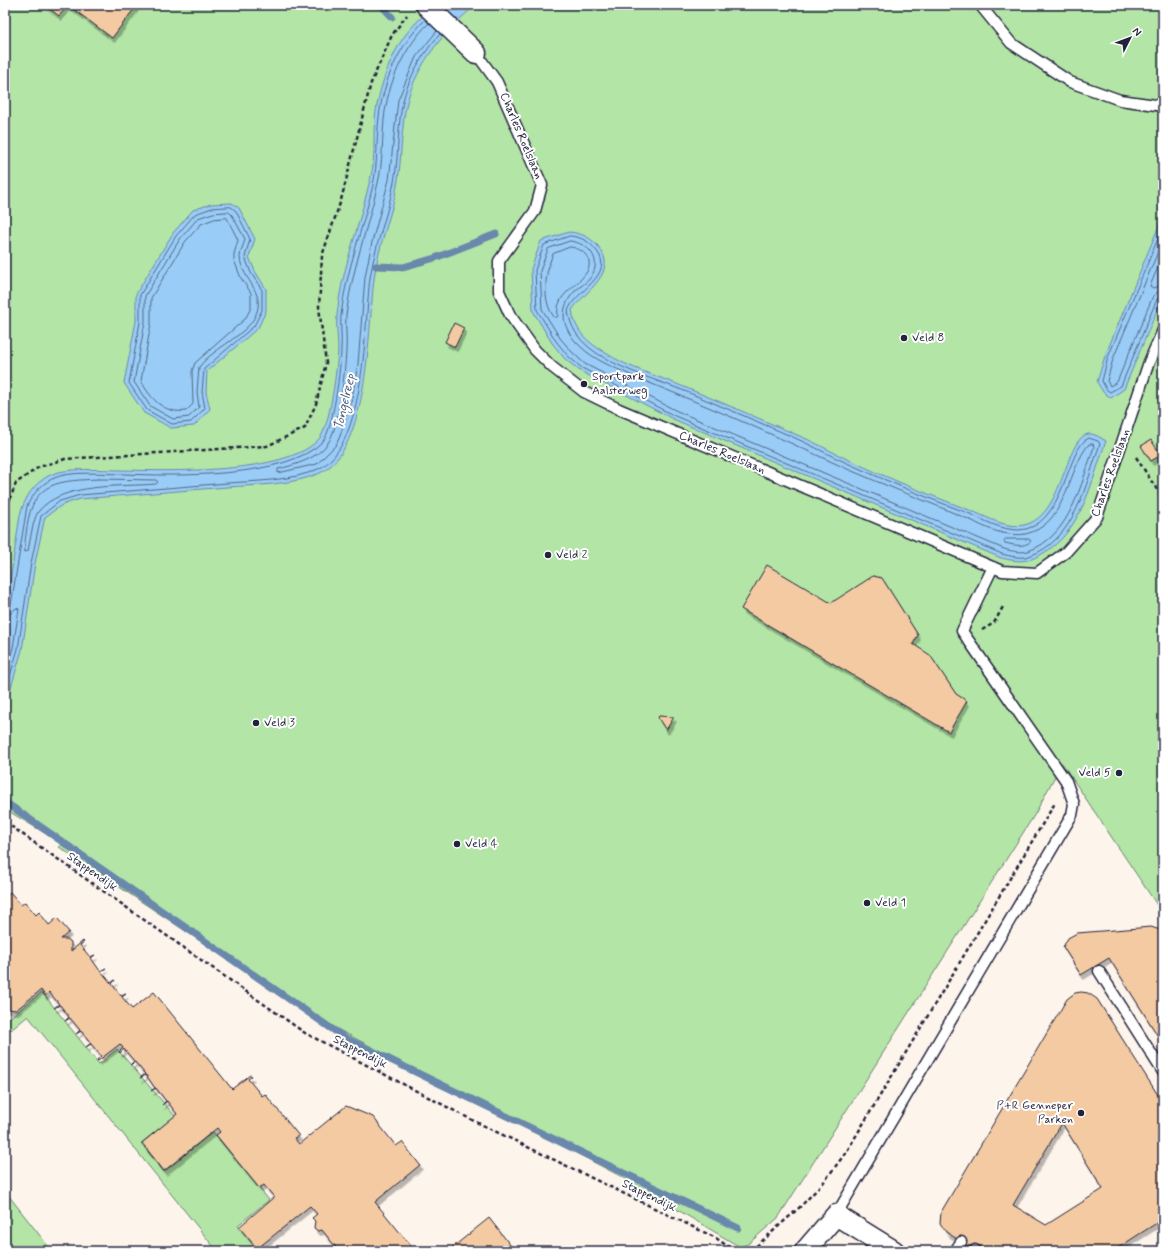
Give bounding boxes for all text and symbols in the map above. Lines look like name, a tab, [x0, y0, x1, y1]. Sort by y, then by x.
north arrow	[1110, 18, 1150, 58]
text: N	[1129, 25, 1144, 39]
street label: Charles Roelslaan	[496, 90, 546, 182]
place label: Veld 8	[912, 330, 944, 346]
marker: Veld 8	[899, 333, 909, 343]
place label: Sportpark Aalsterweg	[592, 369, 647, 399]
water label: Tongelreep	[330, 372, 361, 432]
marker: Sportpark Aalsterweg	[579, 379, 589, 389]
street label: Charles Roelslaan	[1088, 427, 1134, 519]
street label: Charles Roelslaan	[676, 428, 768, 478]
place label: Veld 2	[556, 547, 587, 563]
marker: Veld 2	[543, 550, 553, 560]
place label: Veld 3	[264, 715, 295, 731]
marker: Veld 3	[251, 718, 261, 728]
place label: Veld 5	[1078, 765, 1111, 781]
marker: Veld 5	[1114, 768, 1124, 778]
place label: Veld 4	[465, 836, 497, 852]
marker: Veld 4	[452, 839, 462, 849]
street label: Stappendijk	[63, 849, 121, 896]
place label: Veld 1	[875, 895, 906, 911]
marker: Veld 1	[862, 898, 872, 908]
street label: Stappendijk	[330, 1032, 390, 1073]
place label: P+R Genneper Parken	[997, 1098, 1073, 1128]
marker: P+R Genneper Parken	[1076, 1108, 1086, 1118]
street label: Stappendijk	[619, 1176, 679, 1216]

